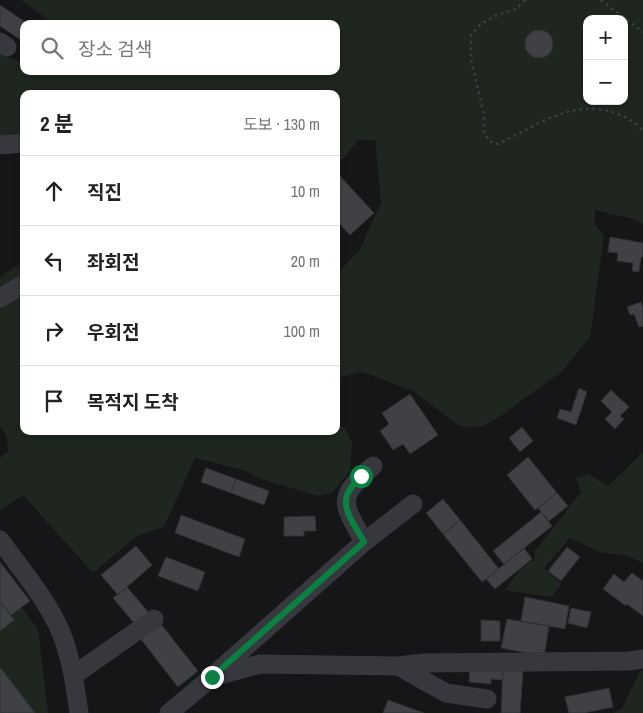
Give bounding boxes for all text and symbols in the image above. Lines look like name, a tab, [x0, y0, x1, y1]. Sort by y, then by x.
map controls	[583, 15, 628, 105]
button: +	[583, 15, 628, 60]
search box	[20, 20, 340, 75]
icon: search	[38, 34, 66, 62]
text: 장소 검색	[78, 36, 152, 62]
button: −	[583, 60, 628, 105]
text: 2 분	[40, 109, 74, 138]
text: 도보 · 130 m	[243, 113, 320, 135]
icon: ahead	[40, 177, 68, 205]
text: 직진	[87, 179, 122, 205]
text: 10 m	[291, 180, 320, 202]
icon: left	[40, 247, 68, 275]
text: 좌회전	[87, 249, 139, 275]
text: 20 m	[291, 250, 320, 272]
icon: right	[40, 317, 68, 345]
text: 우회전	[87, 319, 139, 345]
text: 100 m	[284, 320, 320, 342]
icon: arrive	[40, 387, 68, 415]
text: 목적지 도착	[87, 389, 179, 415]
route start	[350, 465, 373, 488]
route end	[201, 666, 224, 689]

